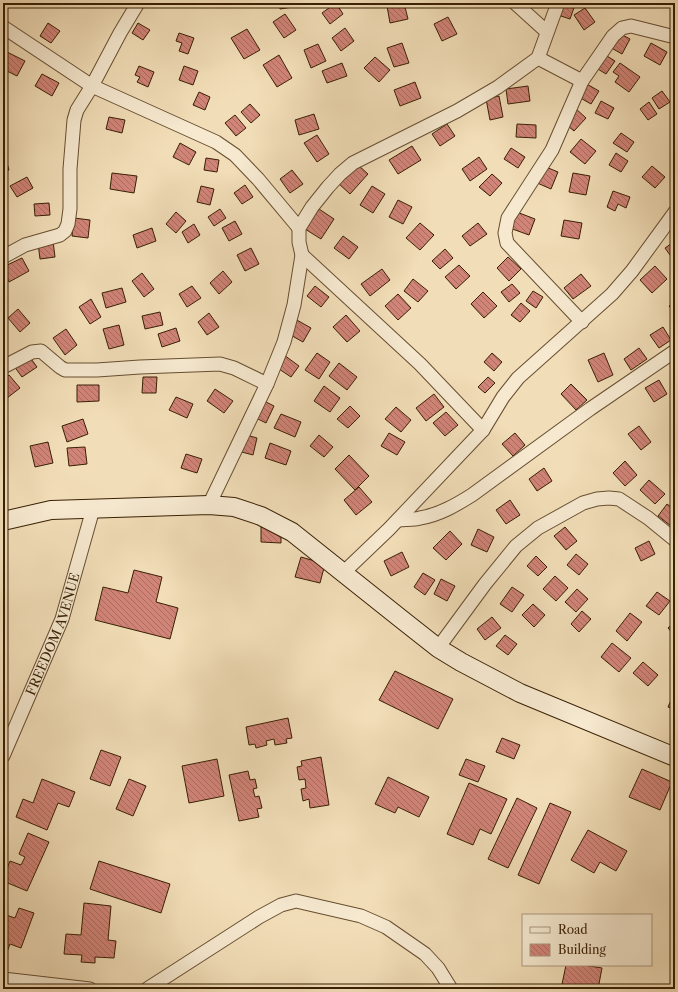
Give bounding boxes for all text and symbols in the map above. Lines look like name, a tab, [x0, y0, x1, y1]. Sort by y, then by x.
street label: FREEDOM AVENUE	[22, 571, 83, 698]
legend	[522, 914, 652, 966]
text: Road	[558, 922, 588, 937]
text: Building	[558, 942, 606, 957]

